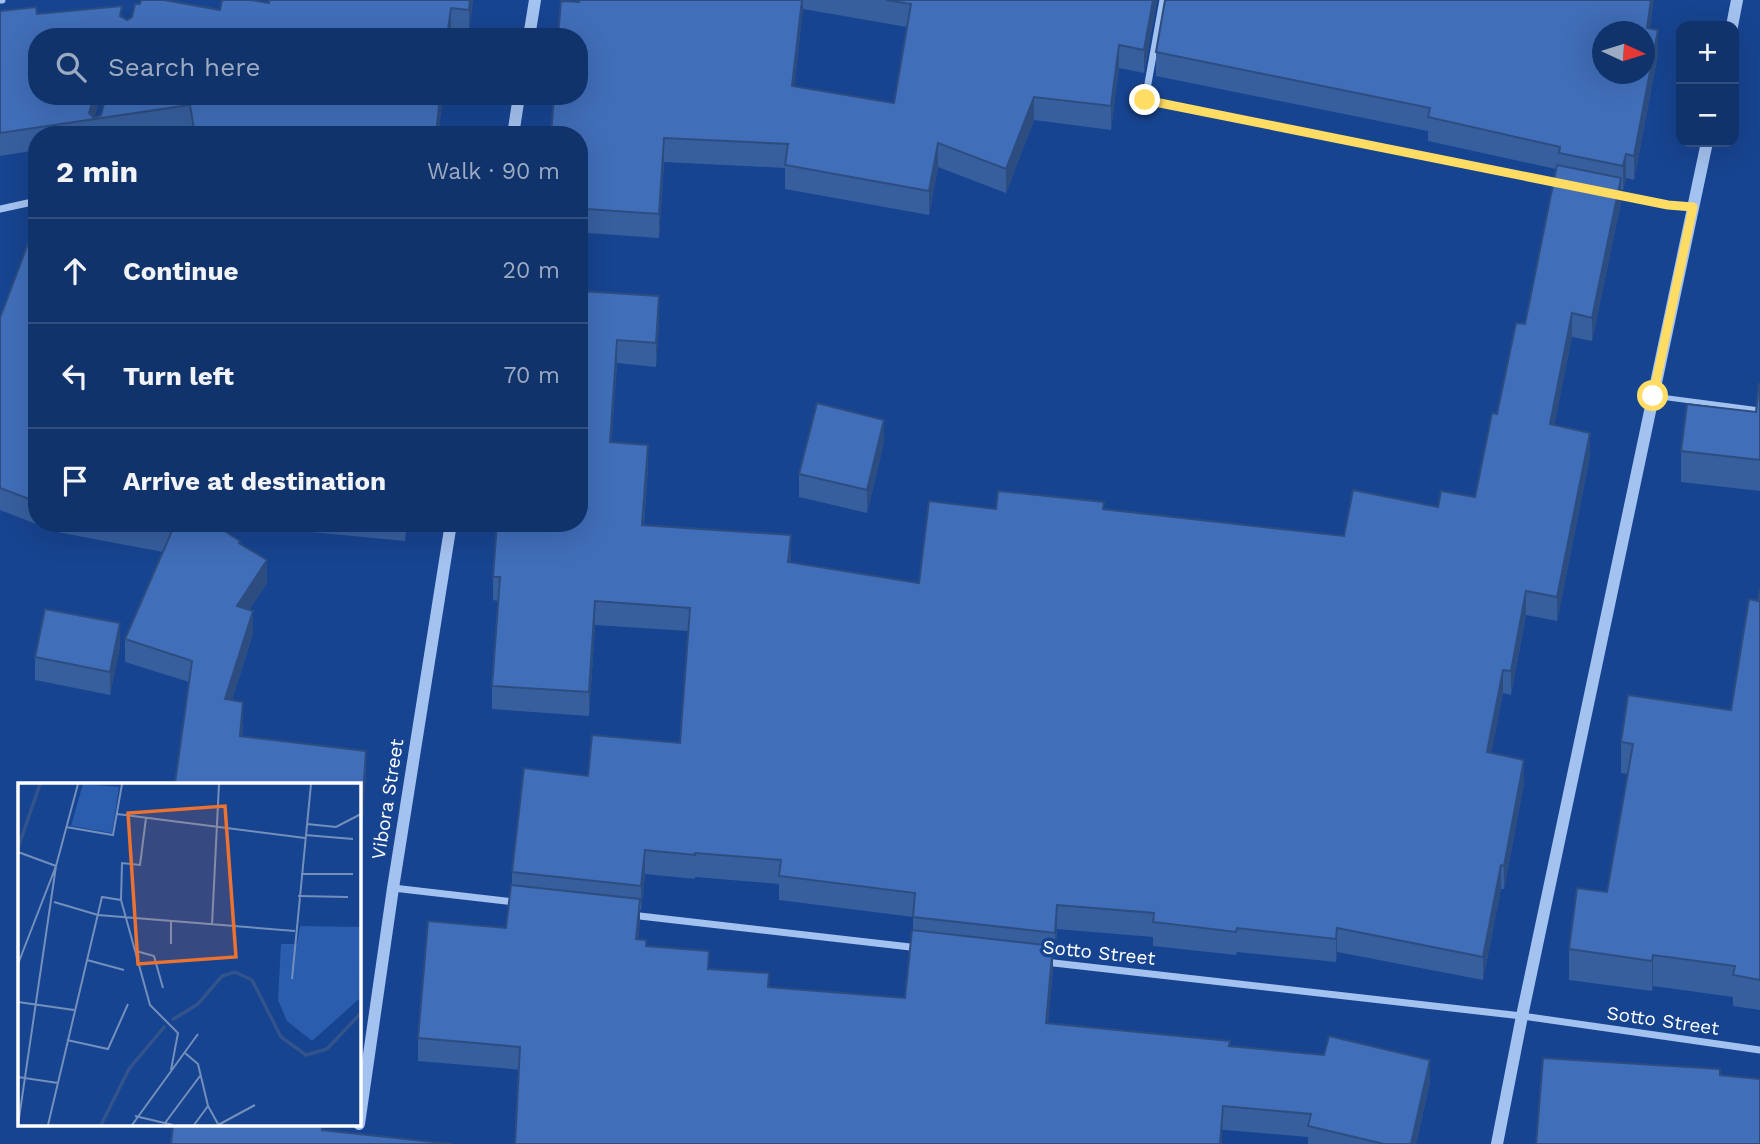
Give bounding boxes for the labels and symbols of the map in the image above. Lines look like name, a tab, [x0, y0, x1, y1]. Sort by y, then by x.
north arrow	[1592, 21, 1655, 84]
route end	[1129, 84, 1160, 115]
route start	[1637, 380, 1668, 411]
street label: Vibora Street	[367, 737, 408, 861]
inset map	[18, 783, 360, 1126]
street label: Sotto Street	[1041, 935, 1156, 970]
street label: Sotto Street	[1605, 1001, 1721, 1040]

